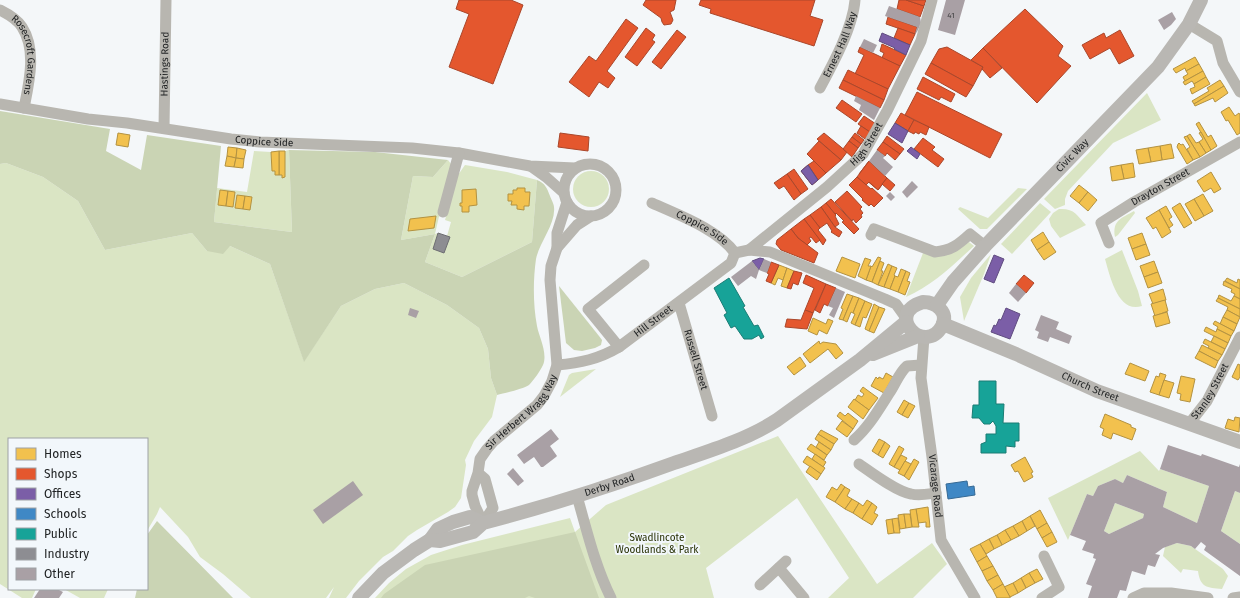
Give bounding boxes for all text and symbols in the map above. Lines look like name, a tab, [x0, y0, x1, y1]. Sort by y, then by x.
street label: Ernest Hall Way	[821, 10, 859, 80]
house number: 41	[947, 11, 955, 20]
street label: Rosecroft Gardens	[9, 13, 37, 96]
street label: Hastings Road	[158, 32, 172, 96]
street label: High Street	[848, 120, 886, 169]
street label: Coppice Side	[234, 133, 294, 149]
street label: Civic Way	[1054, 136, 1091, 175]
street label: Drayton Street	[1129, 166, 1192, 208]
street label: Coppice Side	[674, 208, 731, 248]
street label: Hill Street	[632, 303, 675, 340]
street label: Russell Street	[681, 328, 710, 392]
street label: Stanley Street	[1189, 361, 1232, 422]
street label: Church Street	[1059, 370, 1121, 404]
street label: Sir Herbert Wragg Way	[483, 373, 560, 452]
legend	[8, 438, 148, 590]
text: Homes	[44, 447, 82, 461]
street label: Vicarage Road	[926, 454, 945, 518]
text: Shops	[44, 467, 78, 481]
street label: Derby Road	[583, 471, 636, 499]
text: Offices	[44, 487, 81, 501]
text: Schools	[44, 507, 87, 521]
text: Public	[44, 527, 78, 541]
park label: Swadlincote Woodlands & Park	[616, 532, 699, 556]
text: Industry	[44, 547, 89, 561]
text: Other	[44, 567, 75, 581]

